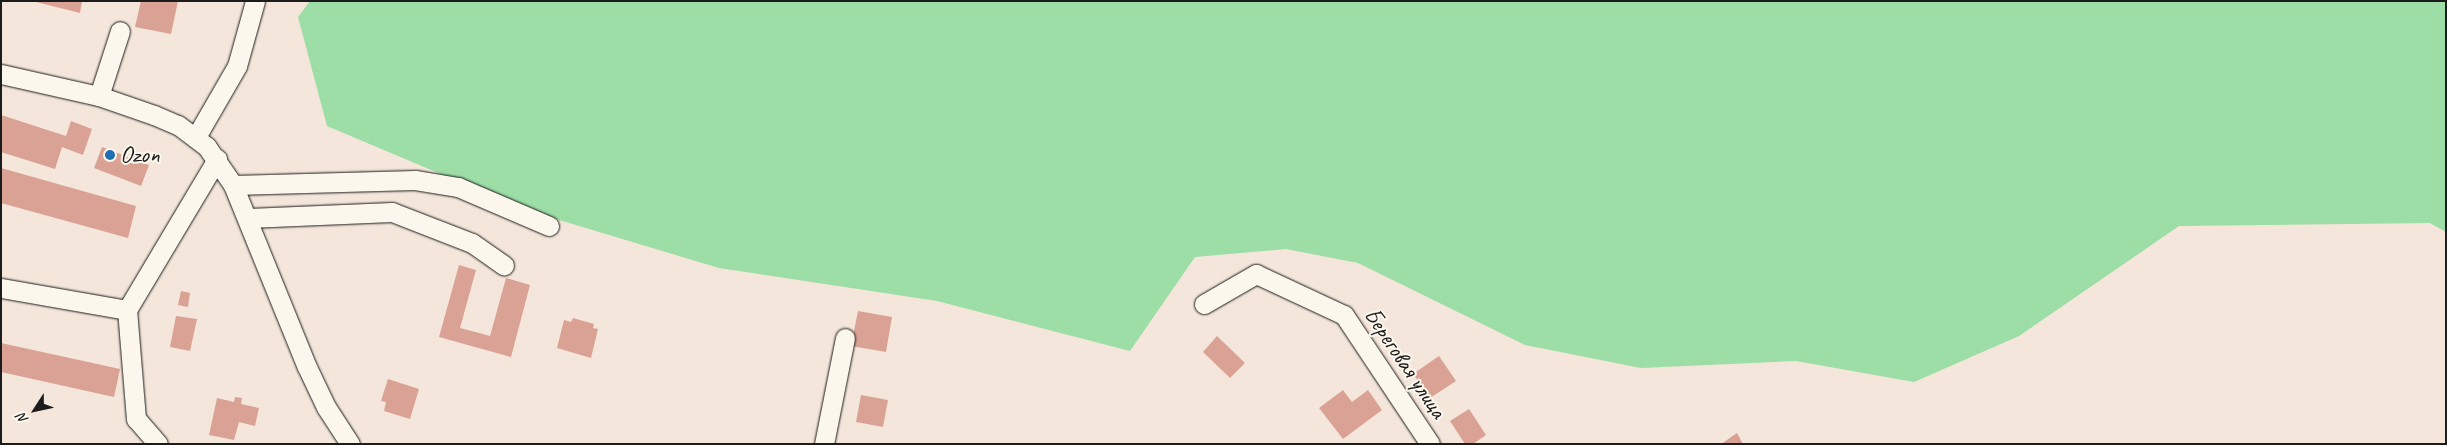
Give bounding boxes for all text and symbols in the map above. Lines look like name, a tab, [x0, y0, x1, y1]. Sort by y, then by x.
place label: Ozon	[120, 141, 159, 169]
marker: Ozon	[104, 149, 116, 161]
street label: Береговая улица	[1357, 301, 1453, 425]
north arrow	[10, 385, 60, 435]
text: N	[13, 410, 32, 427]

